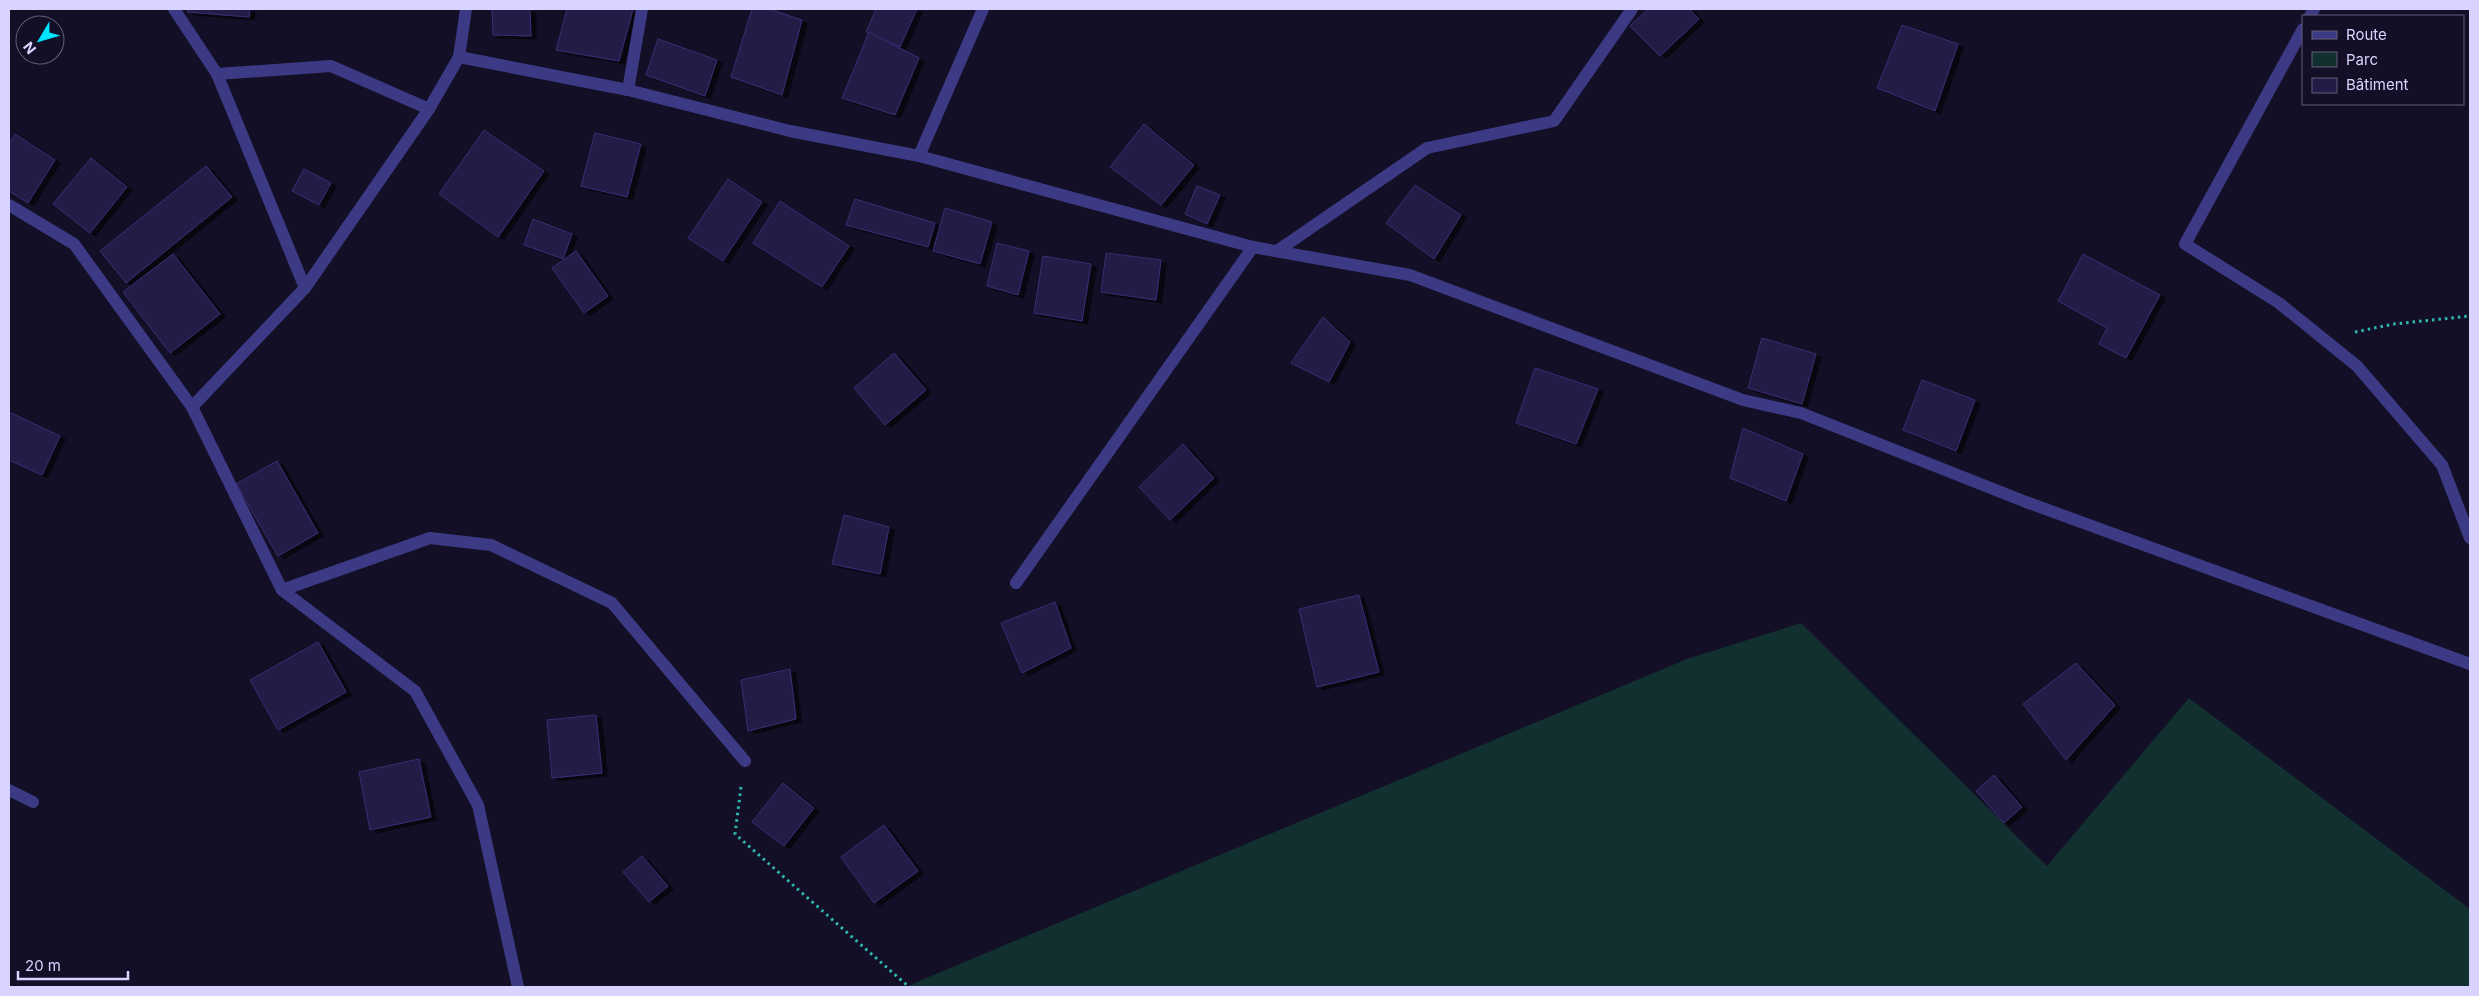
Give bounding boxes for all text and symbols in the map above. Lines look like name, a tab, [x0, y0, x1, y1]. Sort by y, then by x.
north arrow	[15, 15, 65, 65]
legend	[2302, 15, 2464, 105]
text: Route	[2346, 25, 2387, 44]
text: N	[19, 39, 39, 58]
text: Parc	[2346, 50, 2378, 69]
text: Bâtiment	[2346, 75, 2409, 94]
scale bar	[18, 948, 128, 980]
text: 20 m	[25, 956, 61, 975]

